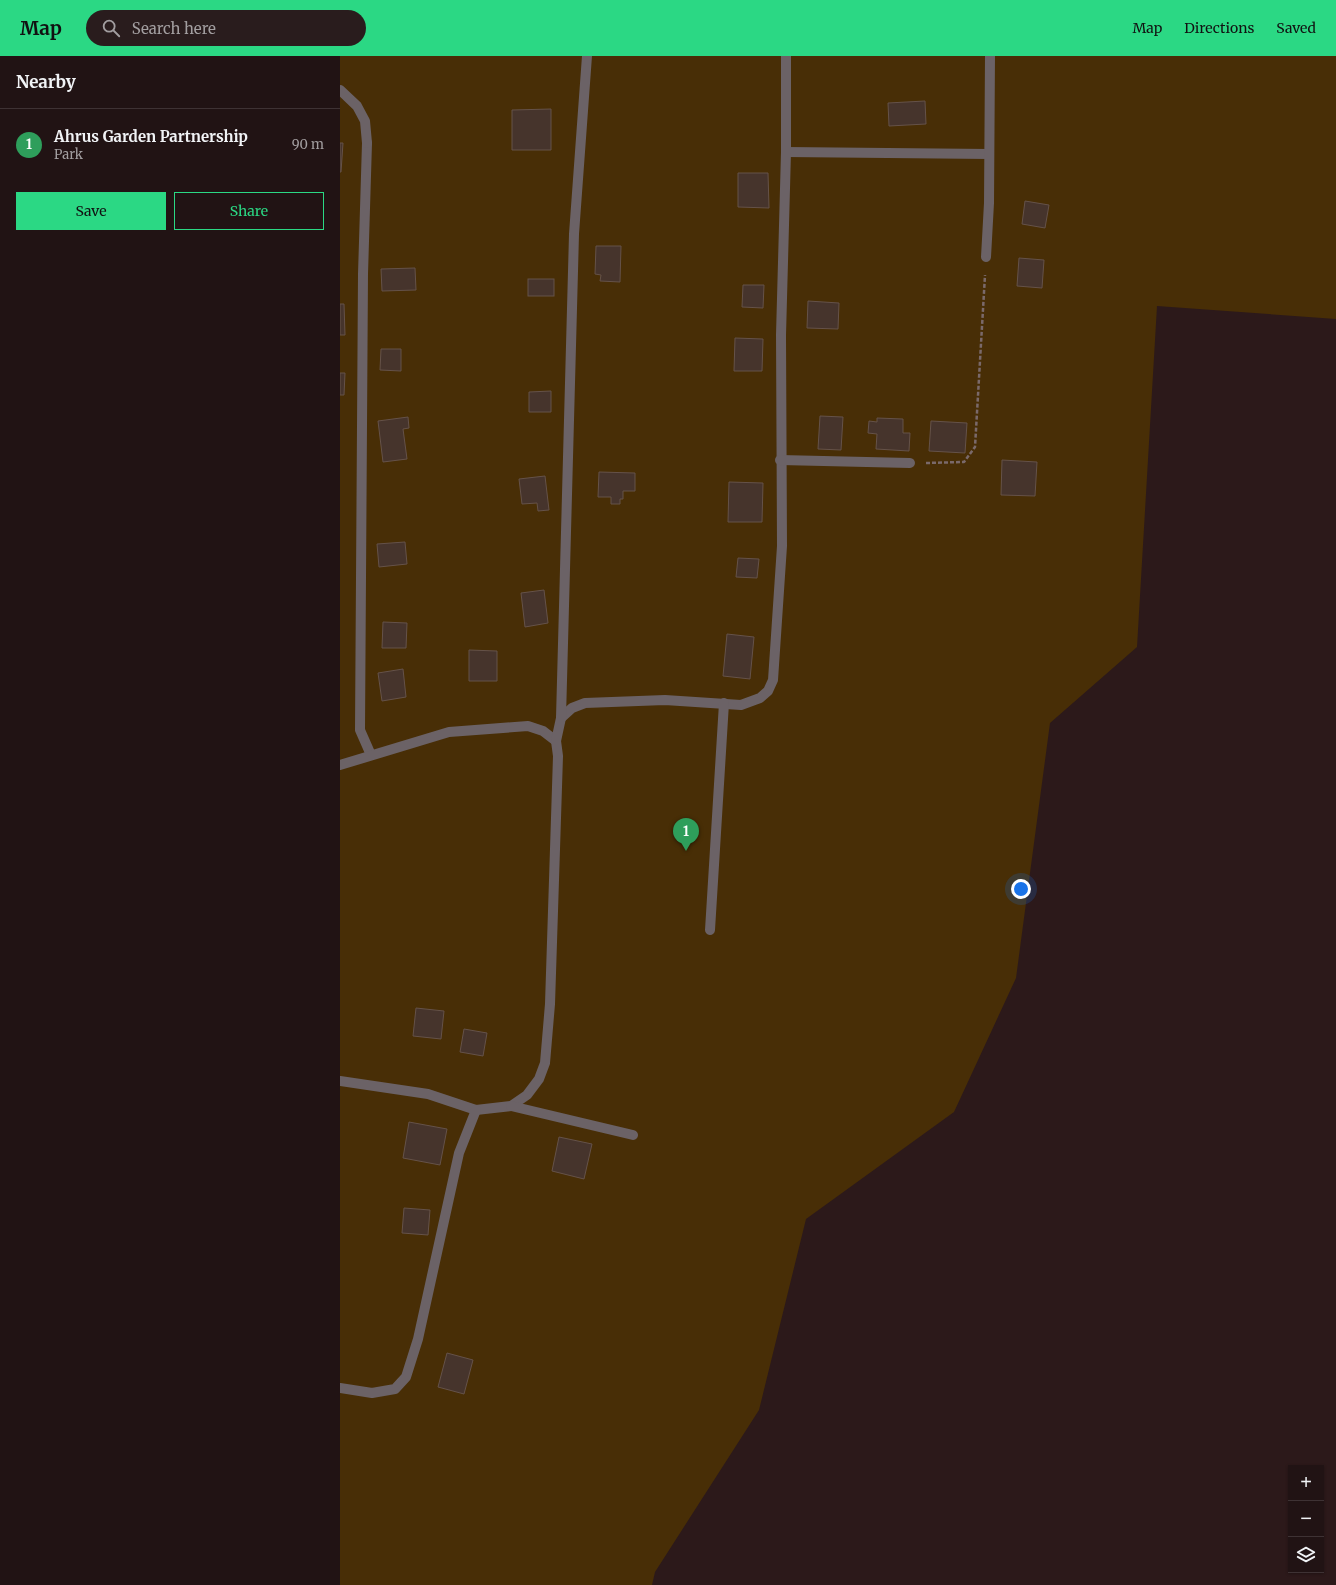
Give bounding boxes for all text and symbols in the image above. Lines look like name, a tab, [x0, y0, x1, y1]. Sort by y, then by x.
search box	[86, 10, 366, 46]
text: Map	[20, 16, 62, 40]
icon: search	[100, 17, 122, 39]
text: Search here	[132, 19, 216, 38]
text: Map	[1132, 19, 1162, 37]
text: Directions	[1184, 19, 1254, 37]
text: Saved	[1276, 19, 1316, 37]
text: Nearby	[16, 71, 76, 93]
text: Ahrus Garden Partnership	[54, 127, 248, 146]
text: 1	[26, 136, 32, 153]
text: 90 m	[292, 136, 324, 153]
text: Park	[54, 146, 83, 163]
button: Save	[16, 192, 166, 230]
button: Share	[174, 192, 324, 230]
pin: 1	[673, 818, 699, 851]
your location	[1011, 879, 1031, 899]
map controls	[1288, 1465, 1324, 1573]
button: +	[1288, 1465, 1324, 1501]
button: −	[1288, 1501, 1324, 1537]
button: layers	[1288, 1537, 1324, 1573]

